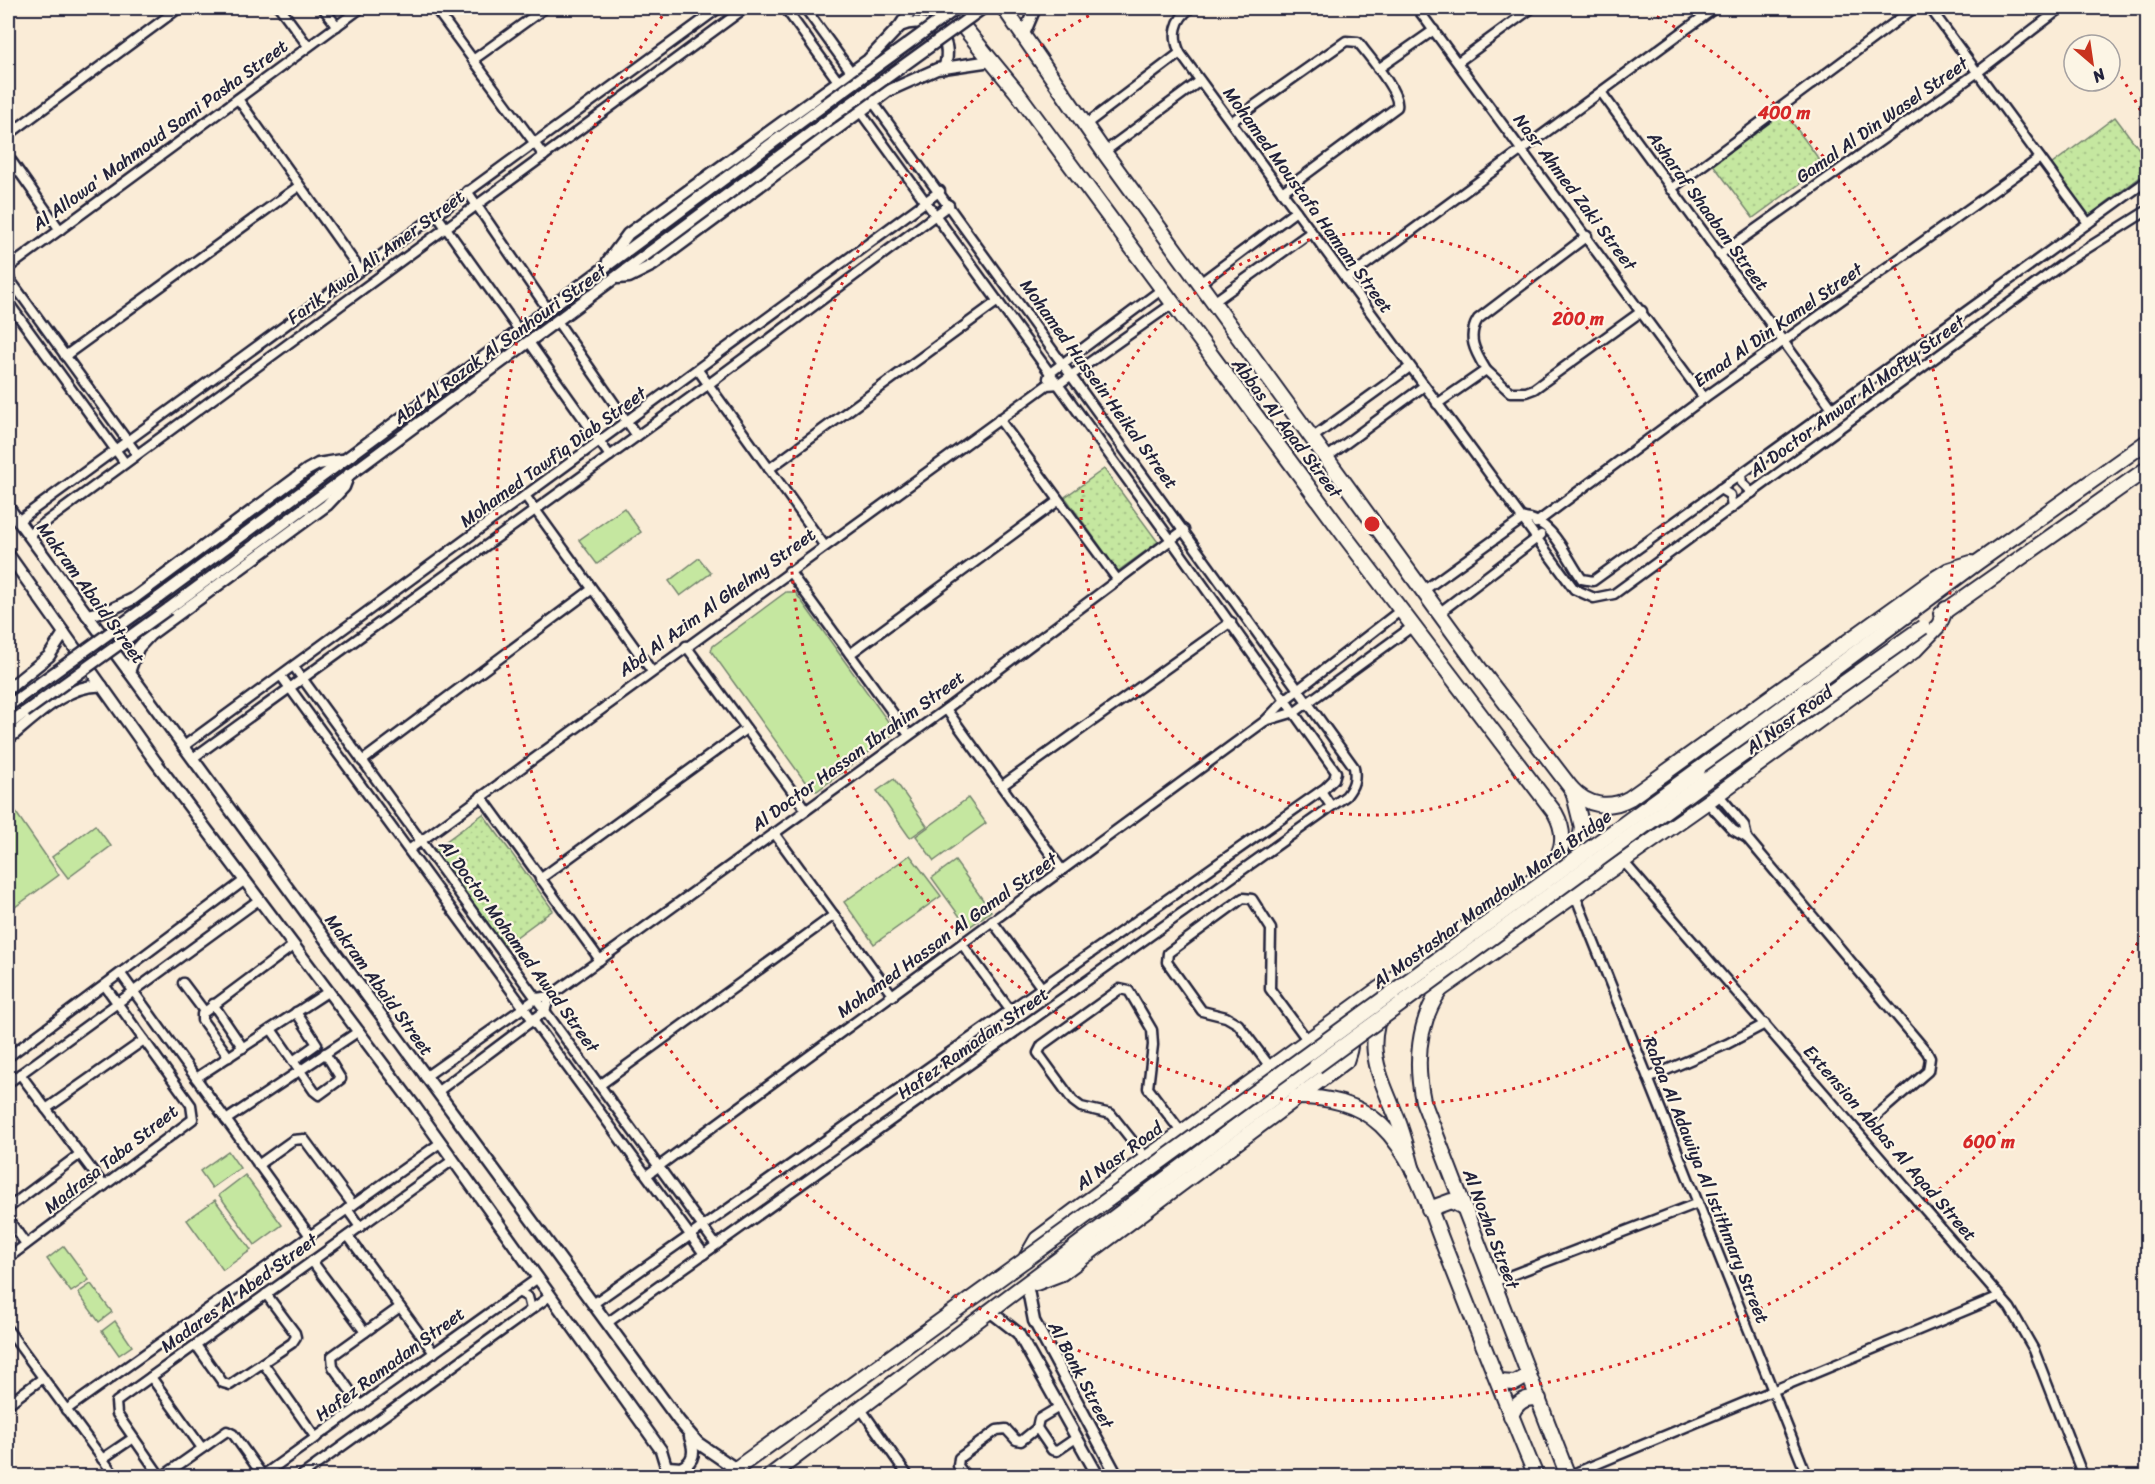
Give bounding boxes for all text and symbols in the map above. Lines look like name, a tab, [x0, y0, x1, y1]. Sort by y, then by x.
street label: Al Allowa' Mahmoud Sami Pasha Street	[24, 31, 295, 240]
north arrow	[2062, 33, 2122, 93]
street label: Gamal Al Din Wasel Street	[1789, 48, 1976, 192]
text: N	[2086, 60, 2112, 91]
street label: Mohamed Moustafa Hamam Street	[1214, 80, 1402, 321]
text: 400 m	[1757, 97, 1810, 129]
street label: Nasr Ahmed Zaki Street	[1505, 106, 1646, 278]
street label: Asharaf Shaaban Street	[1638, 123, 1777, 298]
street label: Farik Awal Ali Amer Street	[280, 181, 472, 333]
street label: Emad Al Din Kamel Street	[1686, 254, 1870, 396]
street label: Abd Al Razak Al Sanhouri Street	[386, 255, 614, 433]
street label: Mohamed Hussein Heikal Street	[1011, 272, 1187, 496]
text: 200 m	[1551, 303, 1604, 335]
street label: Al Doctor Anwar Al Mofty Street	[1741, 306, 1972, 486]
street label: Abbas Al Aqad Street	[1223, 350, 1351, 506]
street label: Mohamed Tawfiq Diab Street	[452, 377, 654, 536]
centre of rings	[1362, 514, 1382, 534]
street label: Makram Abaid Street	[28, 515, 154, 671]
street label: Abd Al Azim Al Ghelmy Street	[610, 519, 823, 686]
street label: Al Doctor Hassan Ibrahim Street	[743, 662, 972, 840]
street label: Al Nasr Road	[1738, 676, 1841, 764]
street label: Al Mostashar Mamdouh Marei Bridge	[1364, 801, 1619, 998]
street label: Al Doctor Mohamed Awad Street	[430, 831, 608, 1060]
street label: Mohamed Hassan Al Gamal Street	[830, 843, 1065, 1026]
street label: Makram Abaid Street	[316, 907, 442, 1063]
street label: Hafez Ramadan Street	[890, 978, 1056, 1108]
street label: Rabaa Al Adawiya Al Istithmary Street	[1634, 1032, 1778, 1328]
street label: Extension Abbas Al Aqad Street	[1795, 1037, 1985, 1249]
street label: Madrasa Taba Street	[36, 1096, 186, 1222]
street label: Al Nasr Road	[1068, 1112, 1171, 1200]
text: 600 m	[1962, 1126, 2015, 1158]
street label: Al Nozha Street	[1453, 1163, 1529, 1295]
street label: Madares Al Abed Street	[153, 1224, 325, 1361]
street label: Hafez Ramadan Street	[308, 1298, 472, 1430]
street label: Al Bank Street	[1039, 1314, 1123, 1435]

